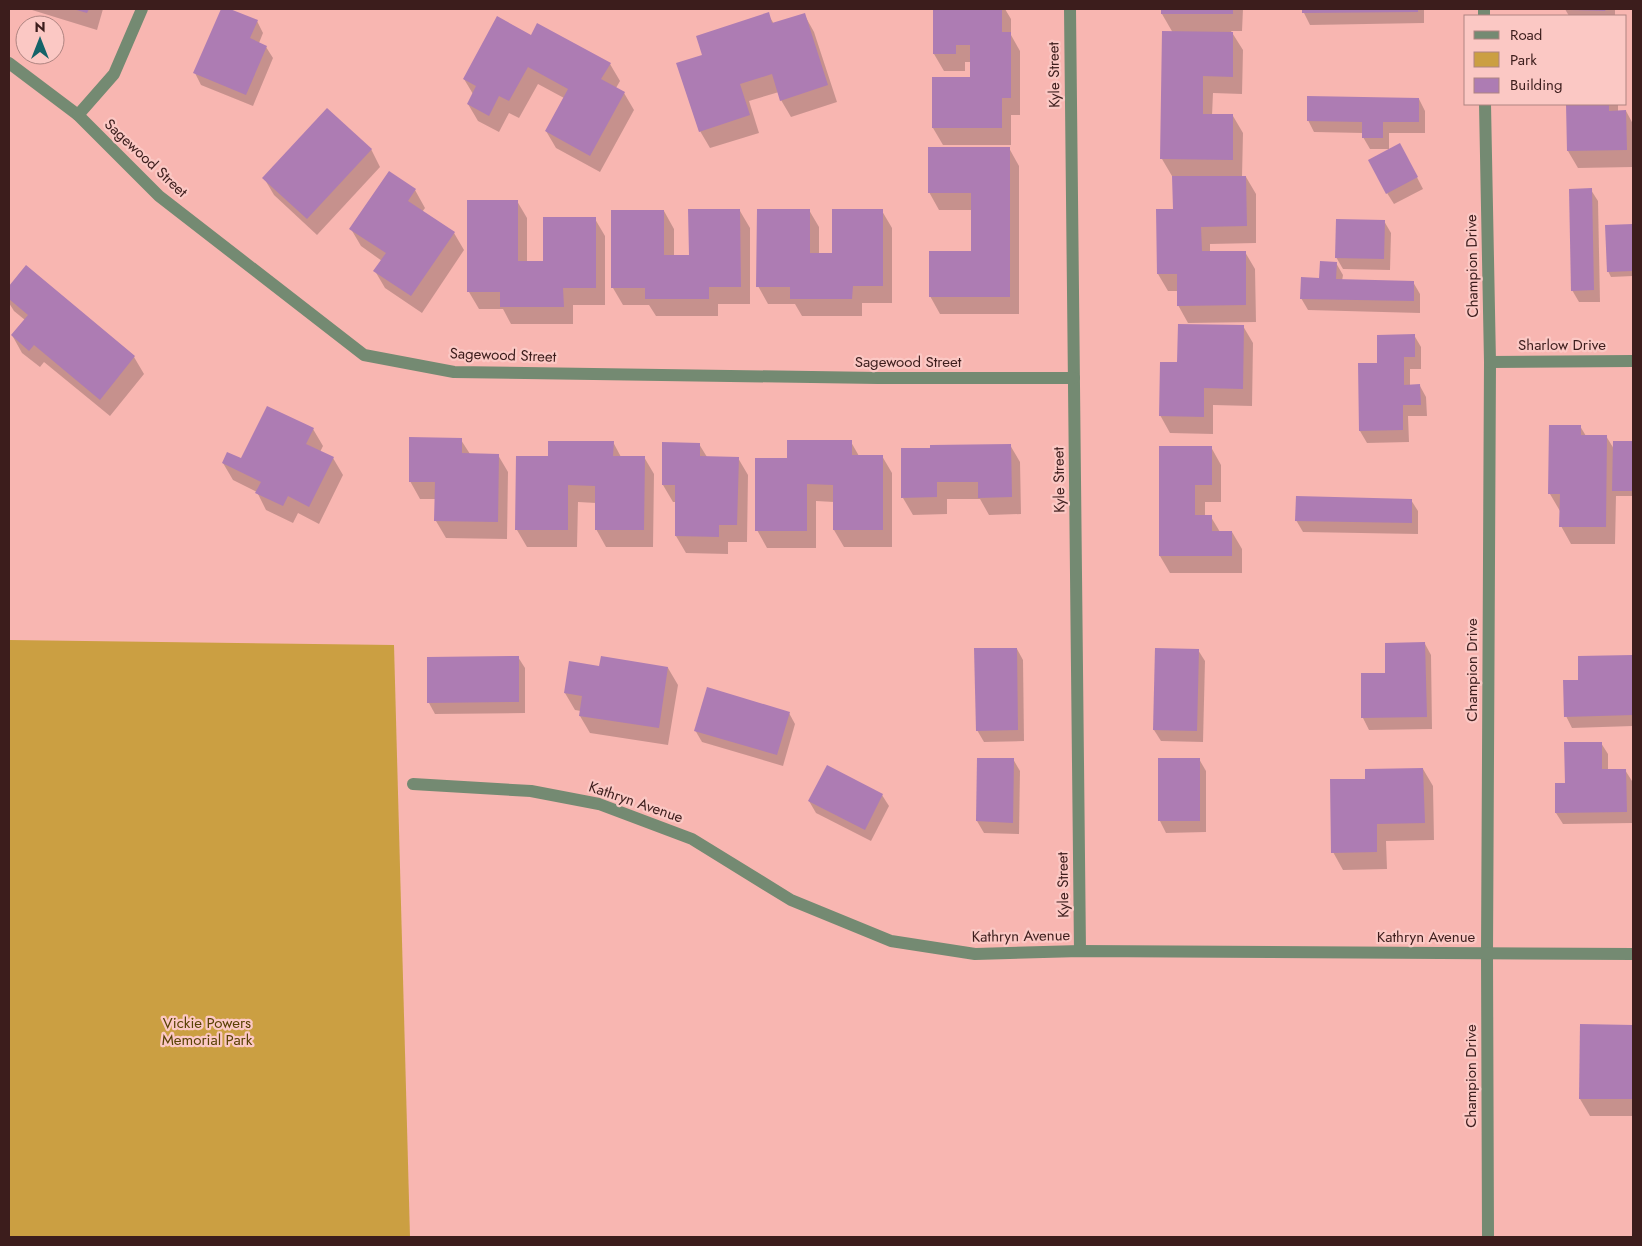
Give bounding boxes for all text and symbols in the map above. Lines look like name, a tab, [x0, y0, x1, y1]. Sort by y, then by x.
north arrow	[15, 15, 65, 65]
legend	[1464, 15, 1627, 105]
text: N	[34, 17, 46, 37]
text: Road	[1510, 24, 1542, 46]
street label: Kyle Street	[1042, 42, 1066, 108]
text: Park	[1510, 49, 1537, 71]
text: Building	[1510, 74, 1562, 96]
street label: Sagewood Street	[99, 114, 193, 203]
street label: Champion Drive	[1460, 214, 1484, 318]
street label: Sharlow Drive	[1518, 334, 1606, 356]
street label: Sagewood Street	[449, 342, 557, 368]
street label: Sagewood Street	[855, 351, 962, 373]
street label: Kyle Street	[1047, 447, 1071, 513]
street label: Champion Drive	[1461, 618, 1483, 722]
street label: Kathryn Avenue	[586, 776, 686, 829]
street label: Kyle Street	[1051, 852, 1075, 918]
street label: Kathryn Avenue	[972, 924, 1071, 948]
street label: Kathryn Avenue	[1377, 926, 1476, 948]
park label: Vickie Powers Memorial Park	[162, 1012, 253, 1051]
street label: Champion Drive	[1460, 1024, 1482, 1128]

